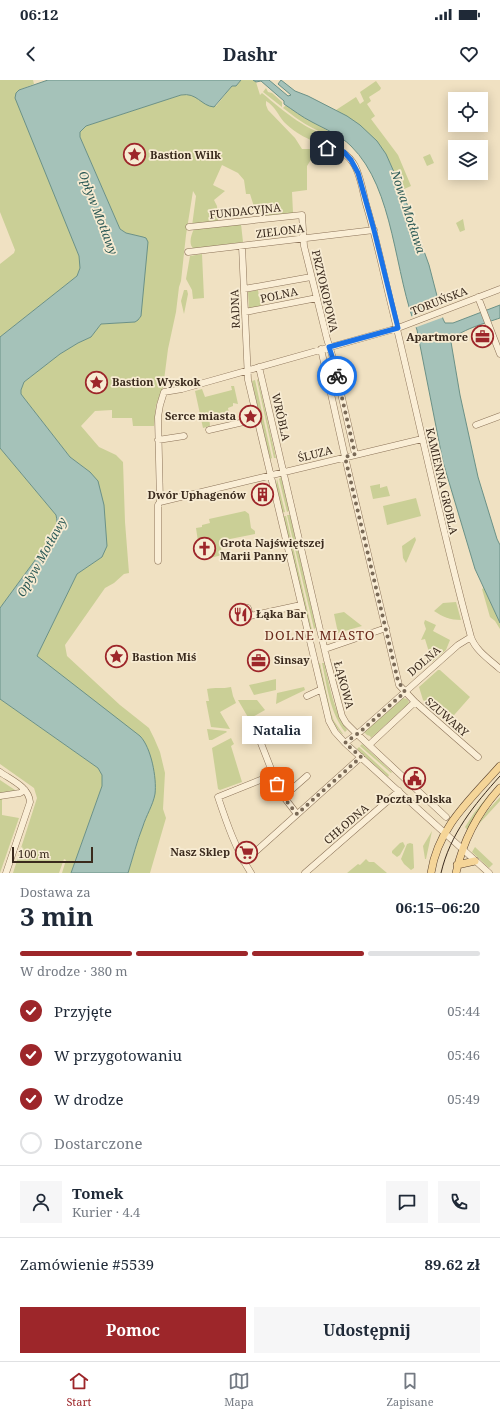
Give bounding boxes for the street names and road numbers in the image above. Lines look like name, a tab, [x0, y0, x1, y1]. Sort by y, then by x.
street label: FUNDACYJNA	[208, 199, 282, 222]
street label: ZIELONA	[255, 220, 305, 241]
street label: PRZYOKOPOWA	[309, 248, 342, 334]
street label: POLNA	[259, 283, 299, 306]
street label: TORUŃSKA	[408, 283, 470, 318]
street label: RADNA	[226, 289, 243, 329]
street label: WRÓBLA	[269, 392, 294, 442]
street label: KAMIENNA GROBLA	[423, 426, 462, 536]
street label: ŚLUZA	[296, 442, 334, 465]
street label: DOLNA	[404, 642, 444, 679]
street label: ŁĄKOWA	[331, 659, 358, 710]
street label: SZUWARY	[423, 694, 472, 740]
street label: CHŁODNA	[320, 800, 371, 847]

